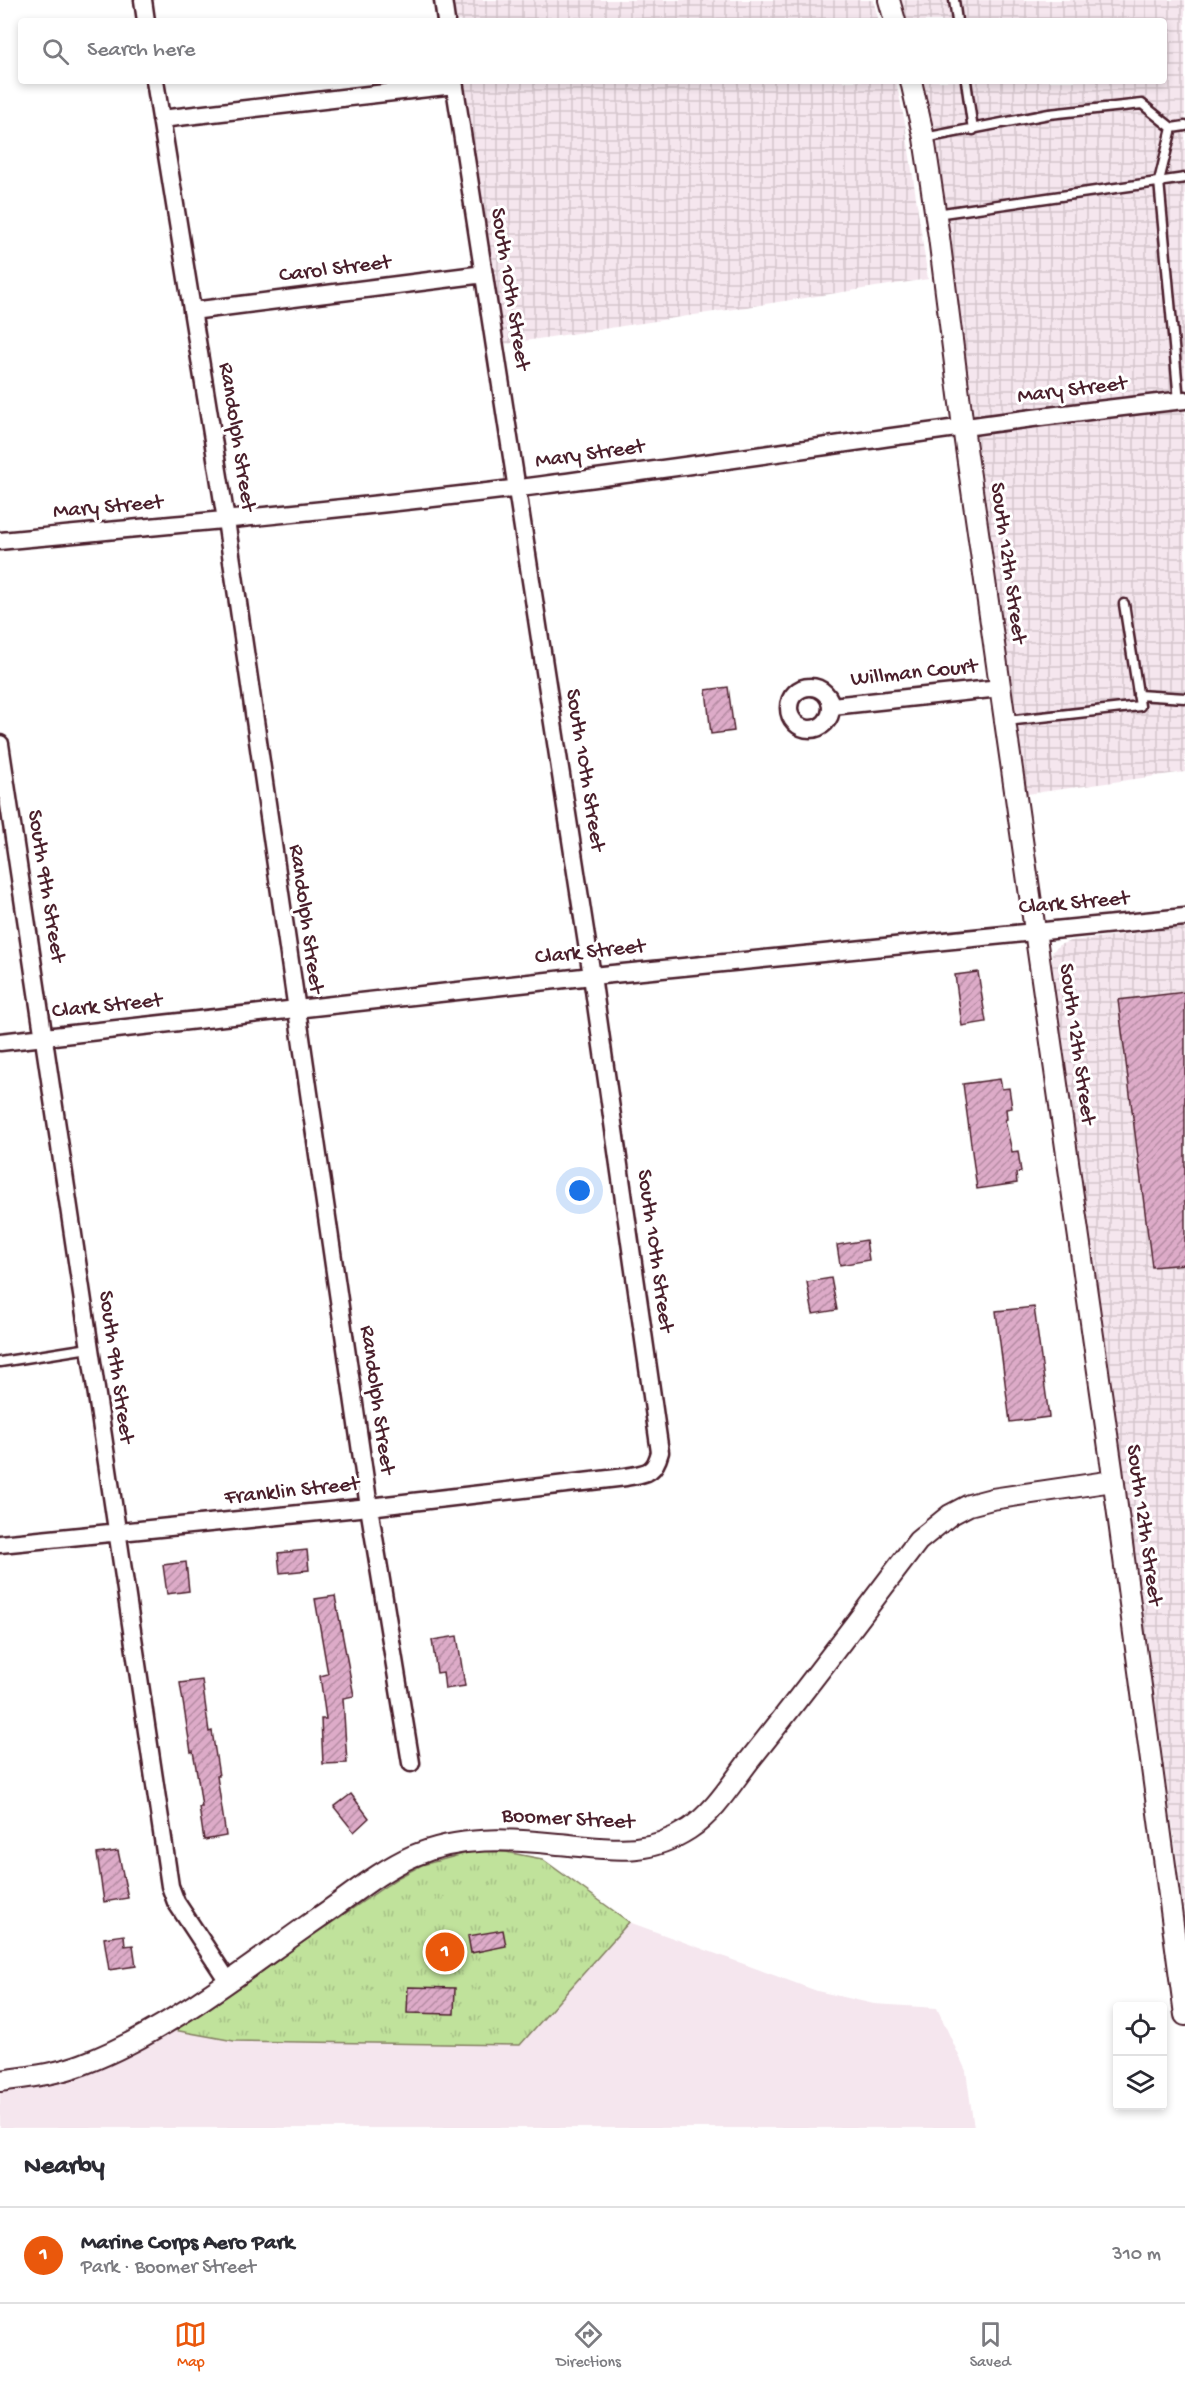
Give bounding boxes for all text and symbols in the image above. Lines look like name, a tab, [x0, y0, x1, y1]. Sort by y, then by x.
search box	[18, 18, 1167, 84]
icon: search	[39, 35, 72, 68]
text: Search here	[87, 38, 195, 64]
street label: South 10th Street	[483, 206, 535, 374]
street label: Carol Street	[278, 250, 394, 290]
street label: Randolph Street	[211, 361, 261, 515]
street label: Mary Street	[1016, 371, 1130, 411]
street label: Mary Street	[534, 434, 648, 476]
street label: South 12th Street	[983, 481, 1031, 647]
street label: Mary Street	[52, 490, 166, 526]
street label: Willman Court	[849, 654, 981, 694]
street label: South 10th Street	[558, 687, 610, 855]
street label: South 9th Street	[20, 808, 70, 966]
street label: Randolph Street	[282, 843, 329, 997]
street label: Clark Street	[1018, 886, 1132, 922]
street label: Clark Street	[534, 934, 648, 972]
street label: South 12th Street	[1052, 962, 1100, 1128]
street label: Clark Street	[51, 988, 165, 1026]
street label: South 10th Street	[630, 1168, 679, 1336]
your location	[565, 1176, 594, 1205]
street label: South 9th Street	[91, 1289, 139, 1447]
street label: Randolph Street	[353, 1324, 400, 1478]
street label: South 12th Street	[1119, 1443, 1167, 1609]
street label: Franklin Street	[222, 1472, 363, 1512]
street label: Boomer Street	[500, 1803, 637, 1837]
pin: 1	[426, 1930, 464, 1974]
map controls	[1113, 2002, 1167, 2110]
button: locate	[1113, 2002, 1167, 2056]
button: layers	[1113, 2056, 1167, 2110]
text: Nearby	[24, 2152, 105, 2183]
text: Marine Corps Aero Park	[81, 2231, 294, 2257]
text: 1	[39, 2244, 48, 2267]
text: 310 m	[1112, 2244, 1161, 2267]
text: Park · Boomer Street	[81, 2257, 256, 2280]
tab: Map	[174, 2318, 207, 2373]
tab: Directions	[556, 2318, 621, 2373]
tab: Saved	[970, 2318, 1011, 2373]

